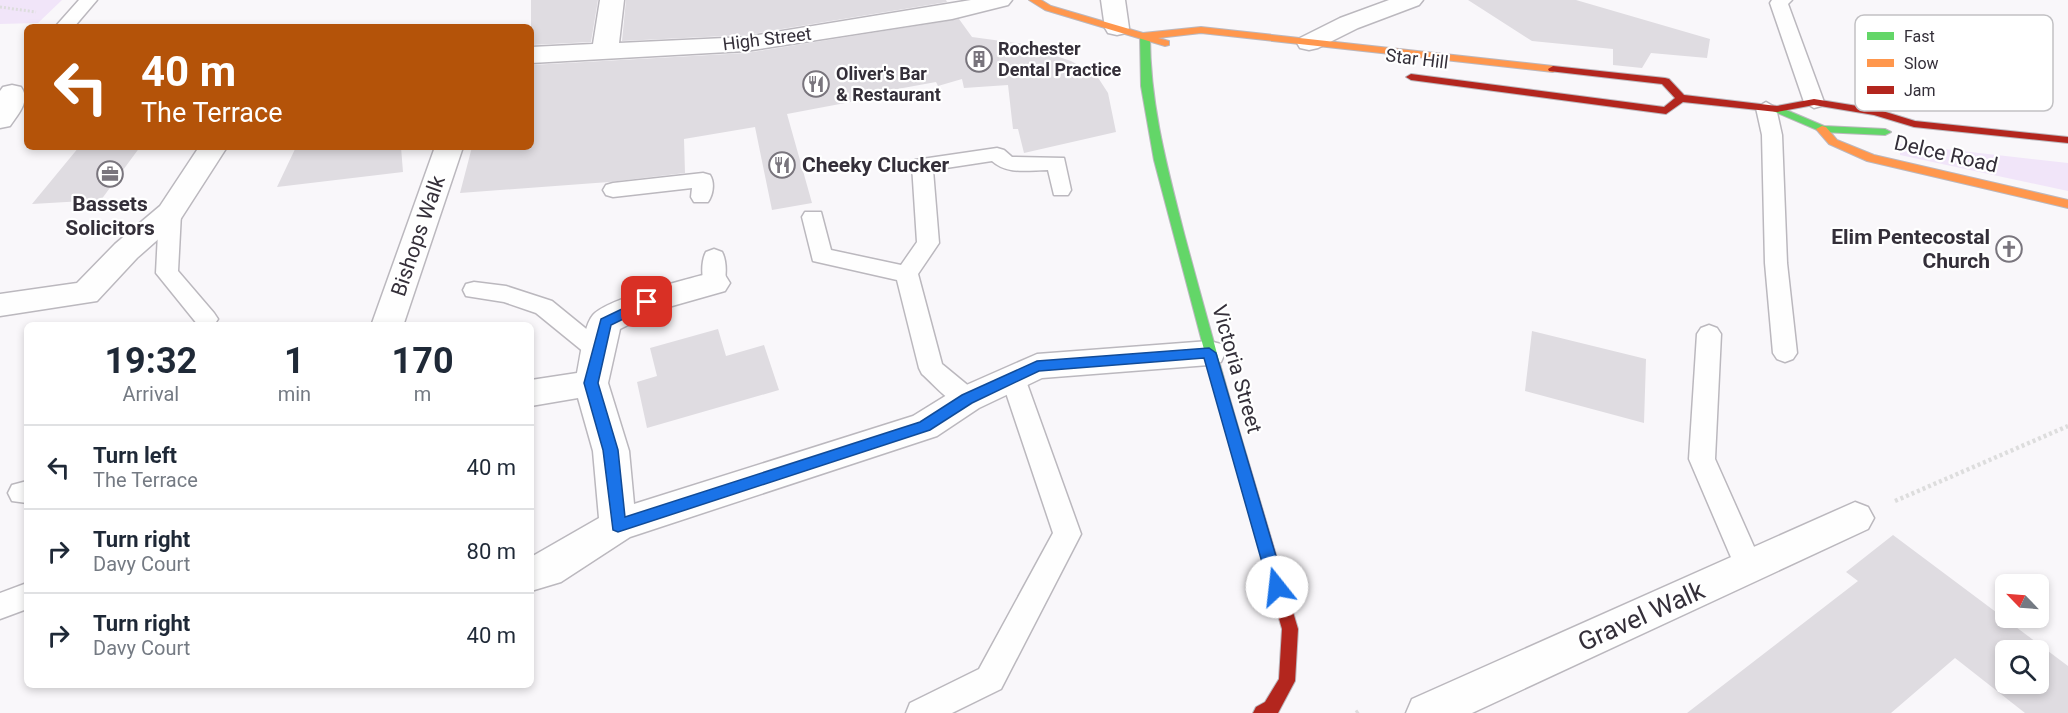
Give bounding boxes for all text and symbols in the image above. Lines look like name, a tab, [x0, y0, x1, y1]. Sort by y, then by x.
legend	[1855, 15, 2053, 111]
street label: High Street	[721, 23, 813, 54]
text: Fast	[1904, 27, 1935, 46]
place label: Rochester Dental Practice	[998, 38, 1122, 80]
building icon: Rochester Dental Practice	[964, 44, 994, 74]
street label: Star Hill	[1385, 44, 1450, 73]
text: 40 m	[141, 47, 236, 96]
icon: left	[42, 48, 120, 126]
text: Slow	[1904, 54, 1939, 73]
place label: Oliver's Bar & Restaurant	[836, 63, 941, 105]
restaurant icon: Oliver's Bar & Restaurant	[801, 69, 831, 99]
text: Jam	[1904, 81, 1936, 100]
text: The Terrace	[141, 97, 283, 129]
street label: Delce Road	[1892, 130, 2000, 178]
restaurant icon: Cheeky Clucker	[767, 150, 797, 180]
place label: Cheeky Clucker	[802, 153, 950, 177]
office icon: Bassets Solicitors	[95, 159, 125, 189]
street label: Bishops Walk	[386, 172, 450, 299]
place label: Bassets Solicitors	[65, 192, 155, 240]
place label: Elim Pentecostal Church	[1831, 225, 1990, 273]
church icon: Elim Pentecostal Church	[1994, 234, 2024, 264]
pin	[621, 276, 672, 327]
icon: arrive	[630, 285, 663, 318]
street label: Victoria Street	[1207, 302, 1267, 436]
text: 19:32	[104, 340, 197, 382]
text: 1	[284, 340, 305, 382]
text: 170	[392, 340, 454, 382]
text: Arrival	[122, 382, 179, 406]
text: min	[278, 382, 311, 406]
text: m	[414, 382, 431, 406]
text: Turn left	[93, 443, 177, 468]
icon: left	[42, 451, 75, 484]
text: 40 m	[467, 455, 516, 480]
text: The Terrace	[93, 468, 198, 492]
text: Turn right	[93, 527, 190, 552]
icon: right	[42, 535, 75, 568]
text: 80 m	[467, 539, 516, 564]
text: Davy Court	[93, 552, 190, 576]
position arrow	[1245, 555, 1309, 619]
street label: Gravel Walk	[1573, 574, 1710, 657]
north arrow	[1995, 574, 2049, 628]
map controls	[1995, 574, 2049, 694]
text: Turn right	[93, 611, 190, 636]
icon: right	[42, 619, 75, 652]
text: 40 m	[467, 623, 516, 648]
text: Davy Court	[93, 636, 190, 660]
button: search	[1995, 640, 2049, 694]

